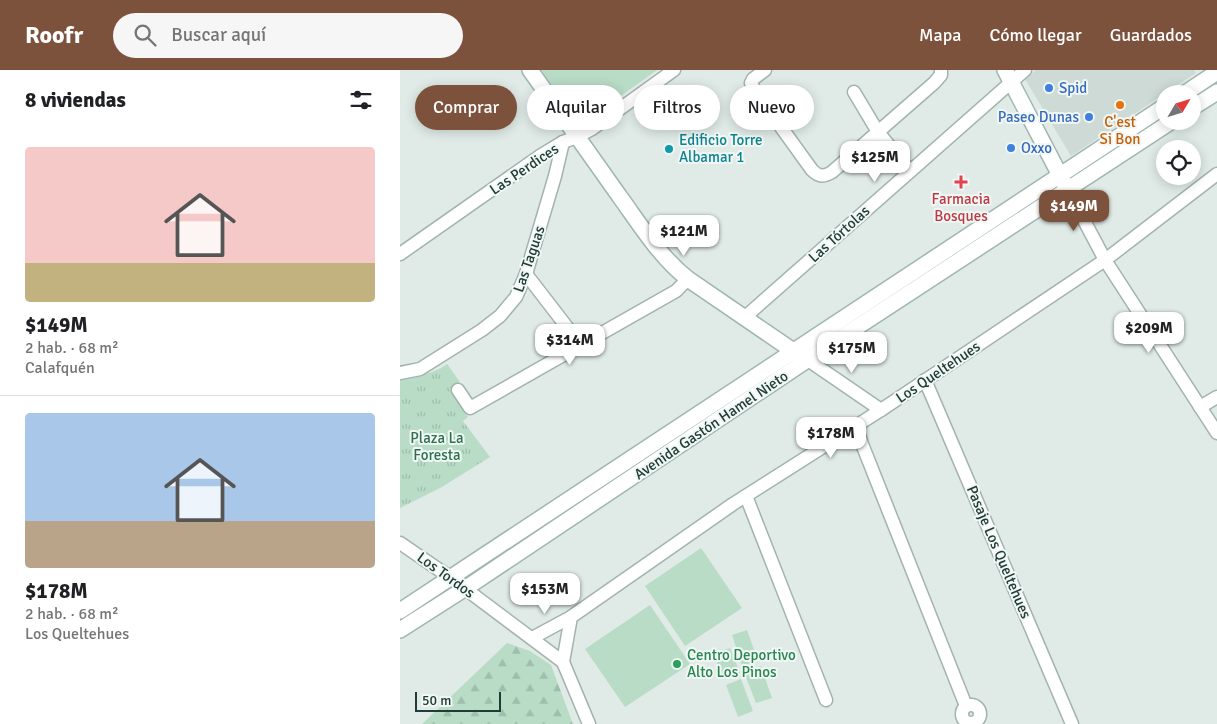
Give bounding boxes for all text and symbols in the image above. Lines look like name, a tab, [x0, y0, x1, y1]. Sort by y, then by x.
search box	[113, 13, 463, 58]
text: Roofr	[25, 20, 83, 50]
icon: search	[131, 21, 159, 49]
text: Buscar aquí	[171, 23, 266, 47]
text: Mapa	[919, 24, 961, 46]
text: Cómo llegar	[989, 24, 1082, 46]
text: Guardados	[1110, 24, 1192, 46]
place label: Spid	[1059, 79, 1087, 97]
marker: Spid	[1043, 82, 1055, 94]
chip: Comprar	[415, 85, 517, 130]
chip: Alquilar	[527, 85, 624, 130]
chip: Filtros	[634, 85, 720, 130]
chip: Nuevo	[730, 85, 814, 130]
north arrow	[1156, 85, 1201, 130]
map controls	[1156, 85, 1201, 185]
icon: filters	[347, 86, 375, 114]
text: 8 viviendas	[25, 87, 126, 113]
marker: C'est Si Bon	[1114, 99, 1126, 111]
place label: Paseo Dunas	[998, 108, 1079, 126]
marker: Paseo Dunas	[1083, 111, 1095, 123]
place label: C'est Si Bon	[1100, 113, 1140, 148]
place label: Edificio Torre Albamar 1	[679, 131, 763, 166]
street label: Las Perdices	[486, 139, 562, 199]
place label: Oxxo	[1021, 139, 1052, 157]
pin: $125M	[840, 140, 910, 183]
button: locate	[1156, 140, 1201, 185]
marker: Oxxo	[1005, 142, 1017, 154]
marker: Edificio Torre Albamar 1	[663, 143, 675, 155]
text: $125M	[851, 147, 899, 167]
marker: Farmacia Bosques	[955, 176, 967, 188]
icon: home	[155, 180, 245, 270]
place label: Farmacia Bosques	[932, 190, 990, 225]
pin: $149M	[1039, 190, 1109, 232]
text: $149M	[1050, 196, 1098, 216]
street label: Las Tórtolas	[805, 201, 874, 266]
pin: $121M	[649, 214, 719, 257]
text: $121M	[660, 221, 708, 241]
street label: Las Taguas	[509, 223, 549, 295]
text: $149M	[25, 312, 88, 338]
pin: $209M	[1114, 312, 1184, 354]
text: $209M	[1125, 318, 1173, 338]
pin: $314M	[535, 324, 605, 366]
text: $314M	[546, 330, 594, 350]
pin: $175M	[817, 332, 887, 374]
street label: Los Queltehues	[892, 337, 984, 407]
text: 2 hab. · 68 m²	[25, 338, 119, 358]
text: $175M	[828, 338, 876, 358]
text: Calafquén	[25, 358, 95, 378]
street label: Avenida Gastón Hamel Nieto	[631, 367, 792, 483]
pin: $178M	[796, 416, 866, 459]
text: $178M	[807, 423, 855, 443]
park label: Plaza La Foresta	[410, 429, 464, 464]
icon: home	[155, 445, 245, 535]
street label: Pasaje Los Queltehues	[963, 483, 1035, 622]
street label: Los Tordos	[414, 548, 479, 602]
pin: $153M	[510, 572, 580, 615]
text: $178M	[25, 578, 88, 604]
text: $153M	[521, 579, 569, 599]
text: 2 hab. · 68 m²	[25, 604, 119, 624]
text: Los Queltehues	[25, 624, 129, 644]
place label: Centro Deportivo Alto Los Pinos	[687, 646, 796, 681]
marker: Centro Deportivo Alto Los Pinos	[671, 658, 683, 670]
scale bar	[415, 689, 501, 712]
text: 50 m	[422, 692, 451, 709]

